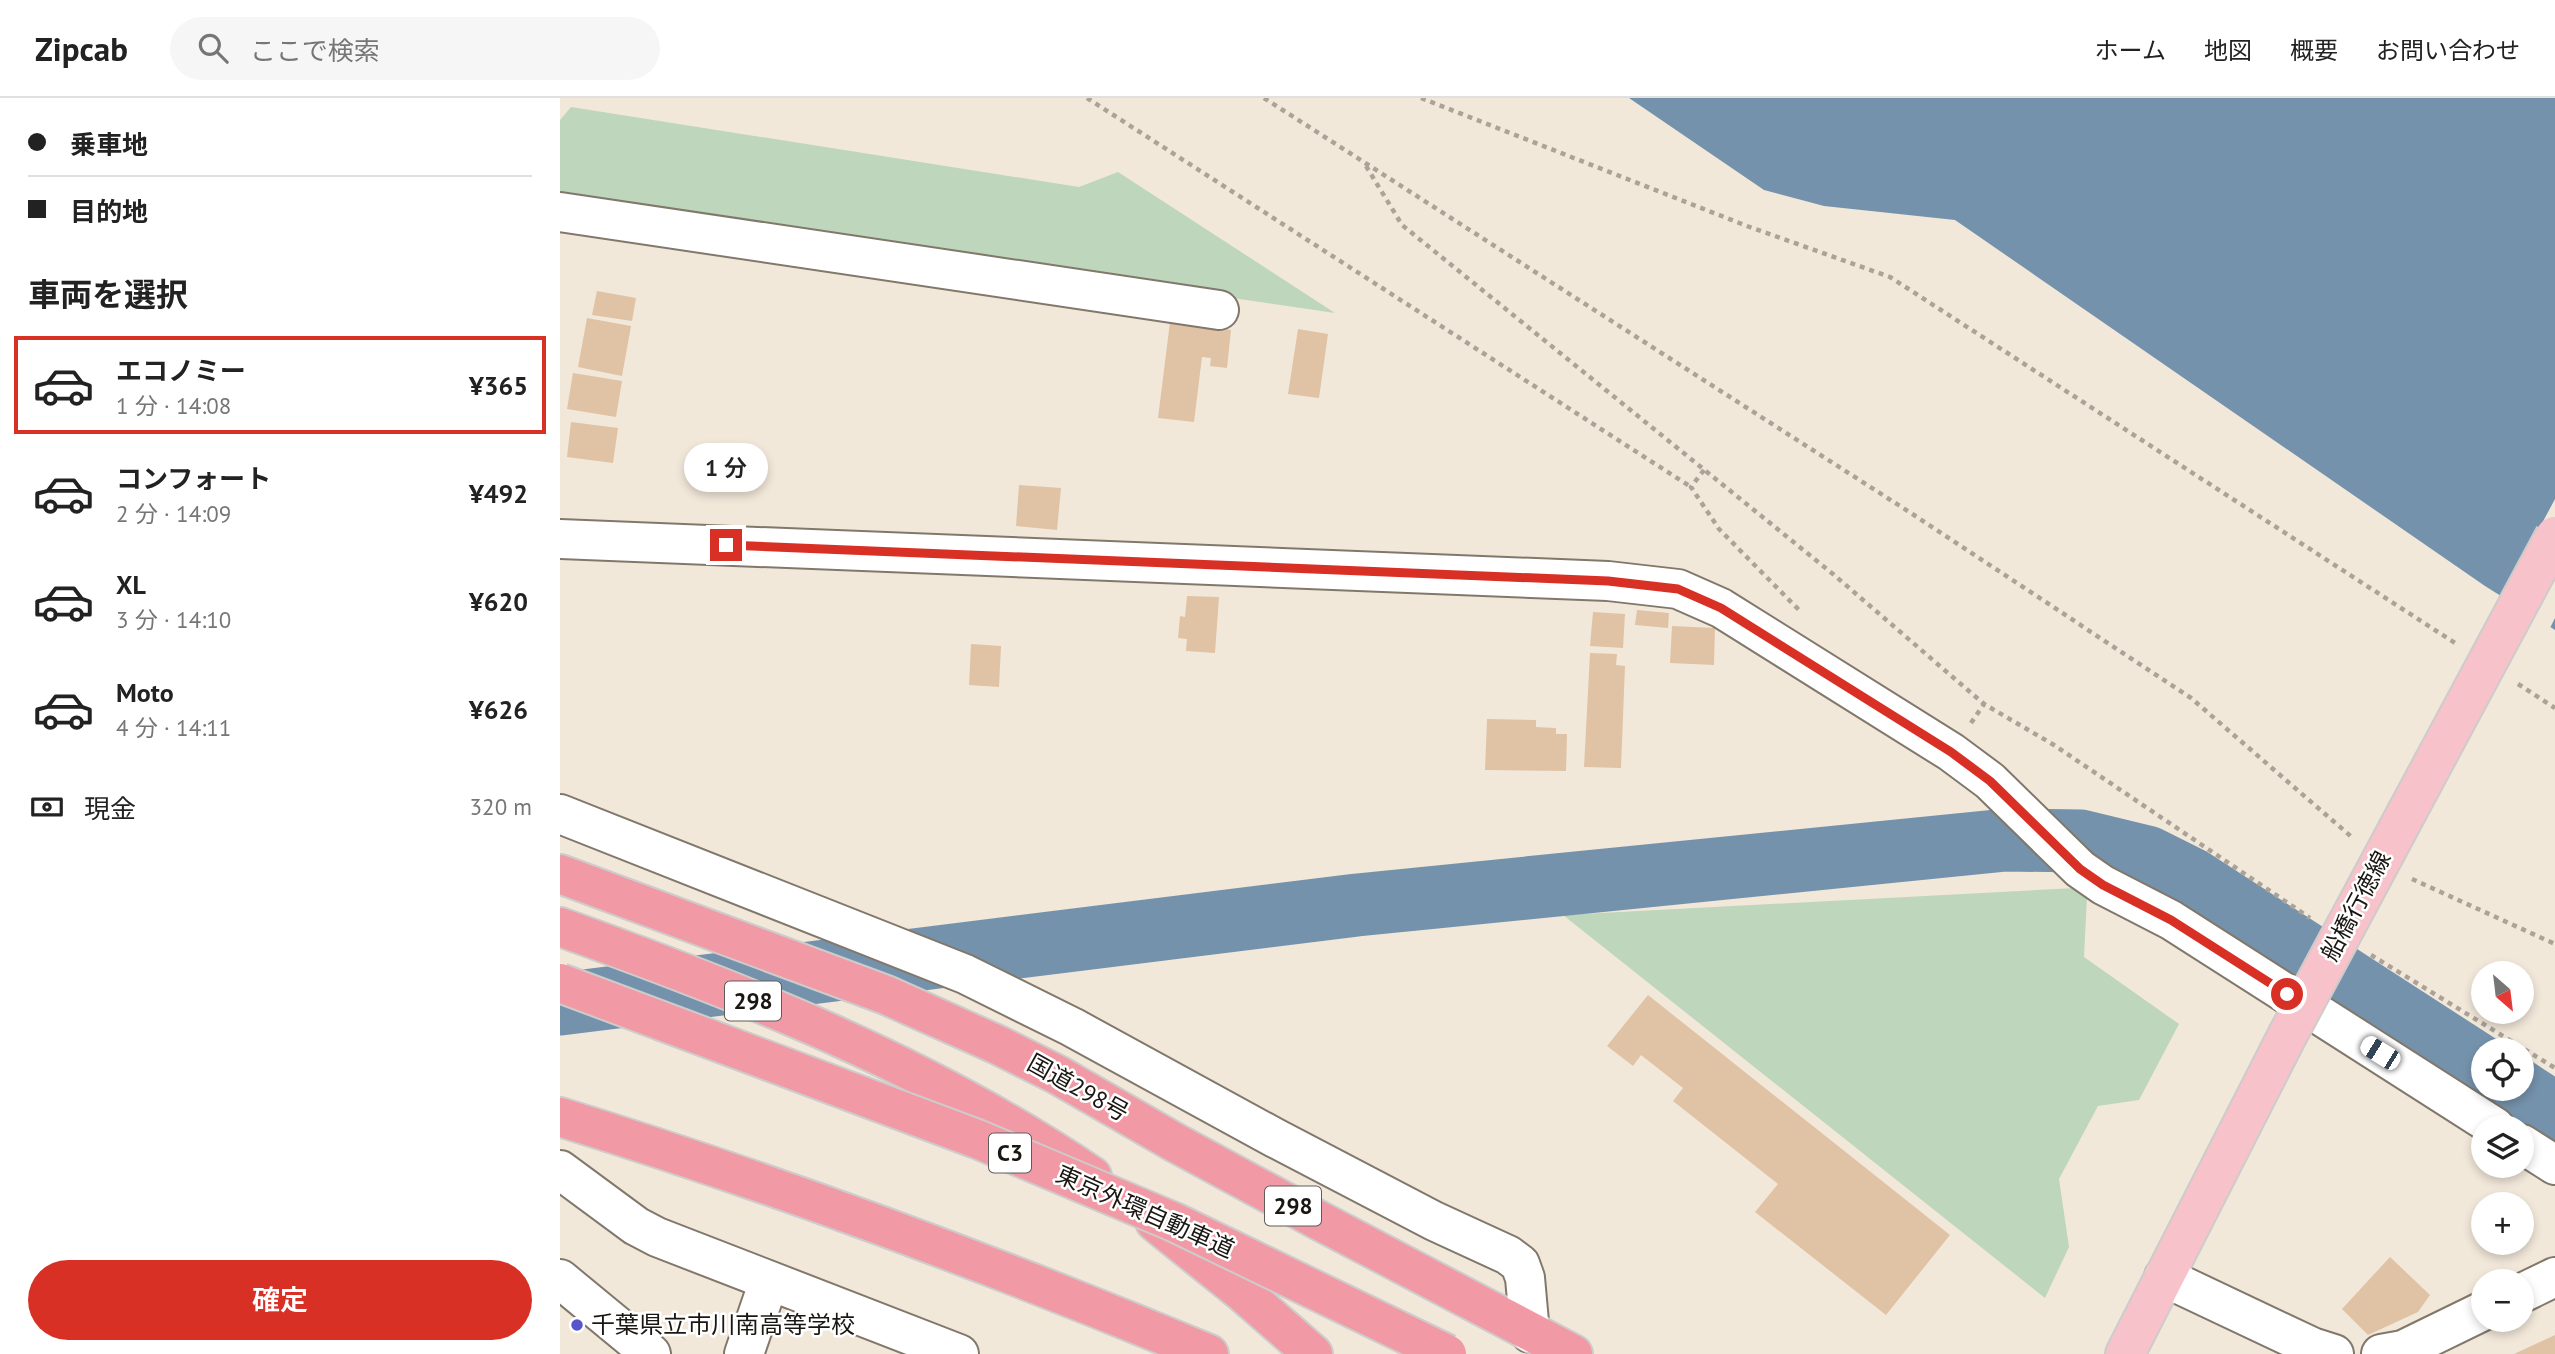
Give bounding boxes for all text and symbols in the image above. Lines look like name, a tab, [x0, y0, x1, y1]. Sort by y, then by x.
search box	[170, 17, 660, 80]
text: Zipcab	[35, 27, 128, 70]
icon: search	[194, 29, 232, 67]
text: ここで検索	[250, 34, 380, 67]
text: ホーム	[2095, 35, 2166, 66]
text: 地図	[2204, 35, 2252, 66]
text: 概要	[2290, 35, 2338, 66]
text: お問い合わせ	[2376, 35, 2520, 66]
text: 乗車地	[70, 128, 148, 161]
text: 目的地	[70, 195, 148, 228]
text: 車両を選択	[28, 273, 188, 315]
icon: car	[32, 354, 95, 417]
text: エコノミー	[116, 354, 246, 387]
text: ¥365	[469, 369, 528, 402]
text: 1 分 · 14:08	[116, 391, 231, 420]
callout: 1 分	[684, 444, 768, 492]
text: 1 分	[705, 453, 747, 482]
icon: car	[32, 462, 95, 525]
text: コンフォート	[116, 462, 271, 495]
text: ¥492	[469, 477, 528, 510]
text: 2 分 · 14:09	[116, 499, 231, 528]
route end	[710, 529, 742, 561]
text: XL	[116, 568, 146, 601]
icon: car	[32, 570, 95, 633]
text: ¥620	[469, 585, 528, 618]
text: 3 分 · 14:10	[116, 605, 231, 634]
text: Moto	[116, 676, 174, 709]
icon: car	[32, 678, 95, 741]
text: ¥626	[469, 693, 528, 726]
text: 4 分 · 14:11	[116, 713, 231, 742]
icon: cash	[28, 788, 66, 826]
text: 現金	[84, 792, 136, 825]
text: 320 m	[470, 792, 532, 821]
street label: 船橋行徳線	[2314, 846, 2397, 966]
north arrow	[2471, 961, 2534, 1024]
map controls	[2471, 961, 2534, 1332]
route start	[2271, 978, 2303, 1010]
road number: 298	[725, 982, 781, 1020]
car	[2357, 1033, 2404, 1073]
button: locate	[2471, 1038, 2534, 1101]
street label: 国道298号	[1022, 1047, 1134, 1128]
button: layers	[2471, 1115, 2534, 1178]
road number: C3	[989, 1134, 1031, 1172]
street label: 東京外環自動車道	[1051, 1158, 1239, 1265]
road number: 298	[1265, 1186, 1321, 1226]
button: +	[2471, 1192, 2534, 1255]
button: 確定	[28, 1260, 532, 1340]
button: −	[2471, 1269, 2534, 1332]
place label: 千葉県立市川南高等学校	[591, 1309, 855, 1340]
marker: 千葉県立市川南高等学校	[569, 1317, 585, 1333]

